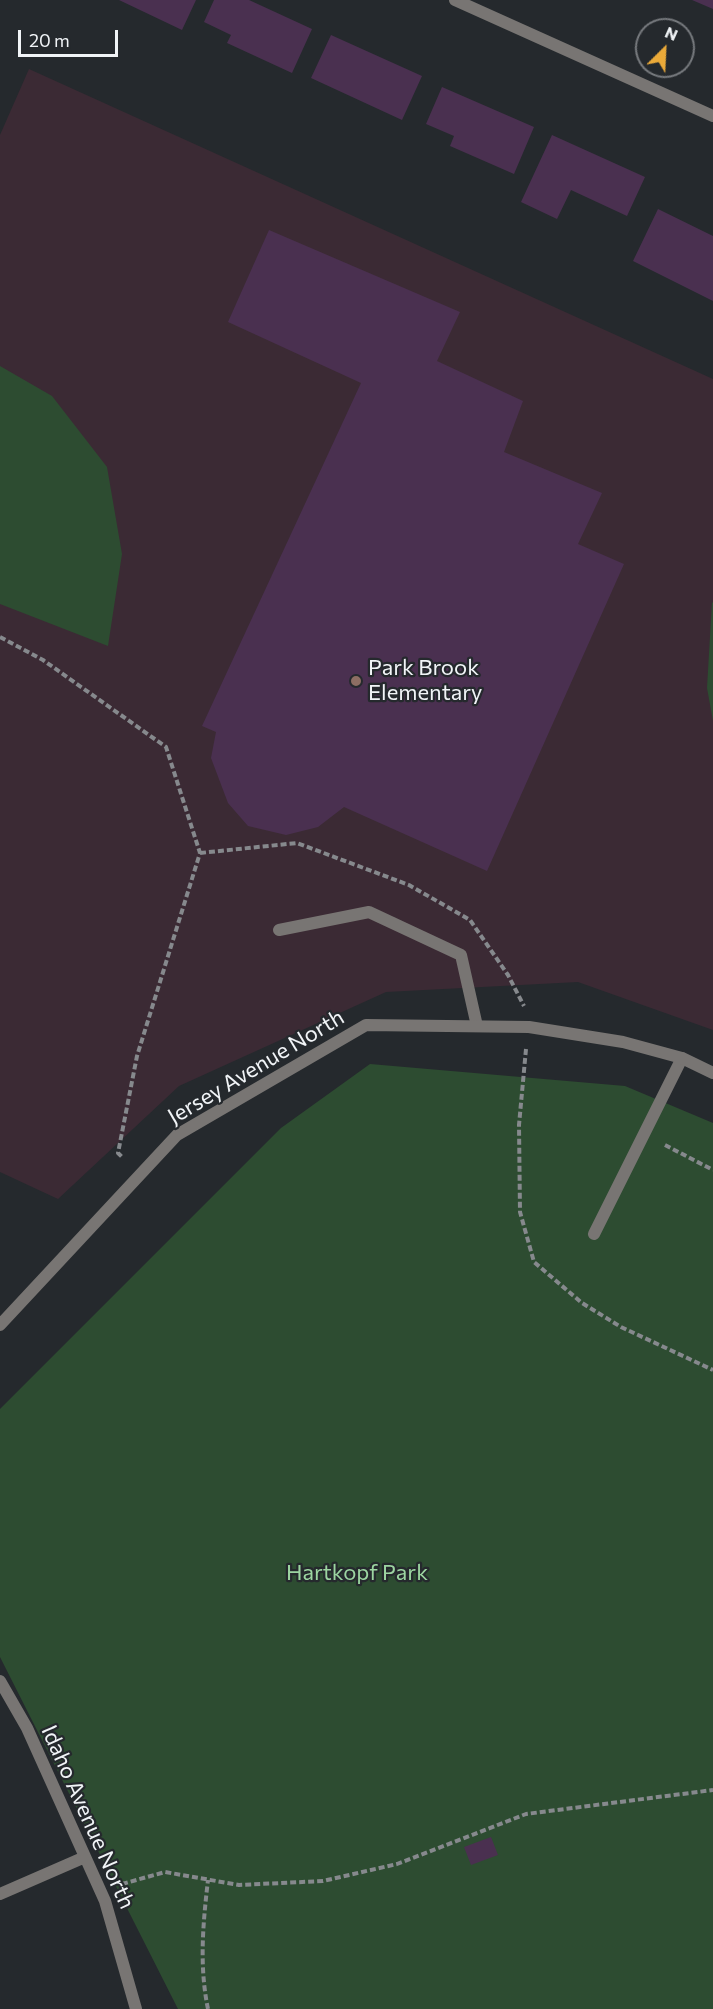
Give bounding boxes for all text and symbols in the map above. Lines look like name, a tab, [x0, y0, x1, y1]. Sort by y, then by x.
scale bar	[21, 18, 122, 56]
north arrow	[635, 18, 695, 78]
text: N	[662, 22, 681, 44]
text: 20 m	[29, 29, 70, 51]
place label: Park Brook Elementary	[368, 655, 482, 706]
marker: Park Brook Elementary	[349, 674, 363, 688]
street label: Jersey Avenue North	[163, 1004, 349, 1130]
park label: Hartkopf Park	[286, 1560, 428, 1586]
street label: Idaho Avenue North	[36, 1721, 140, 1913]

